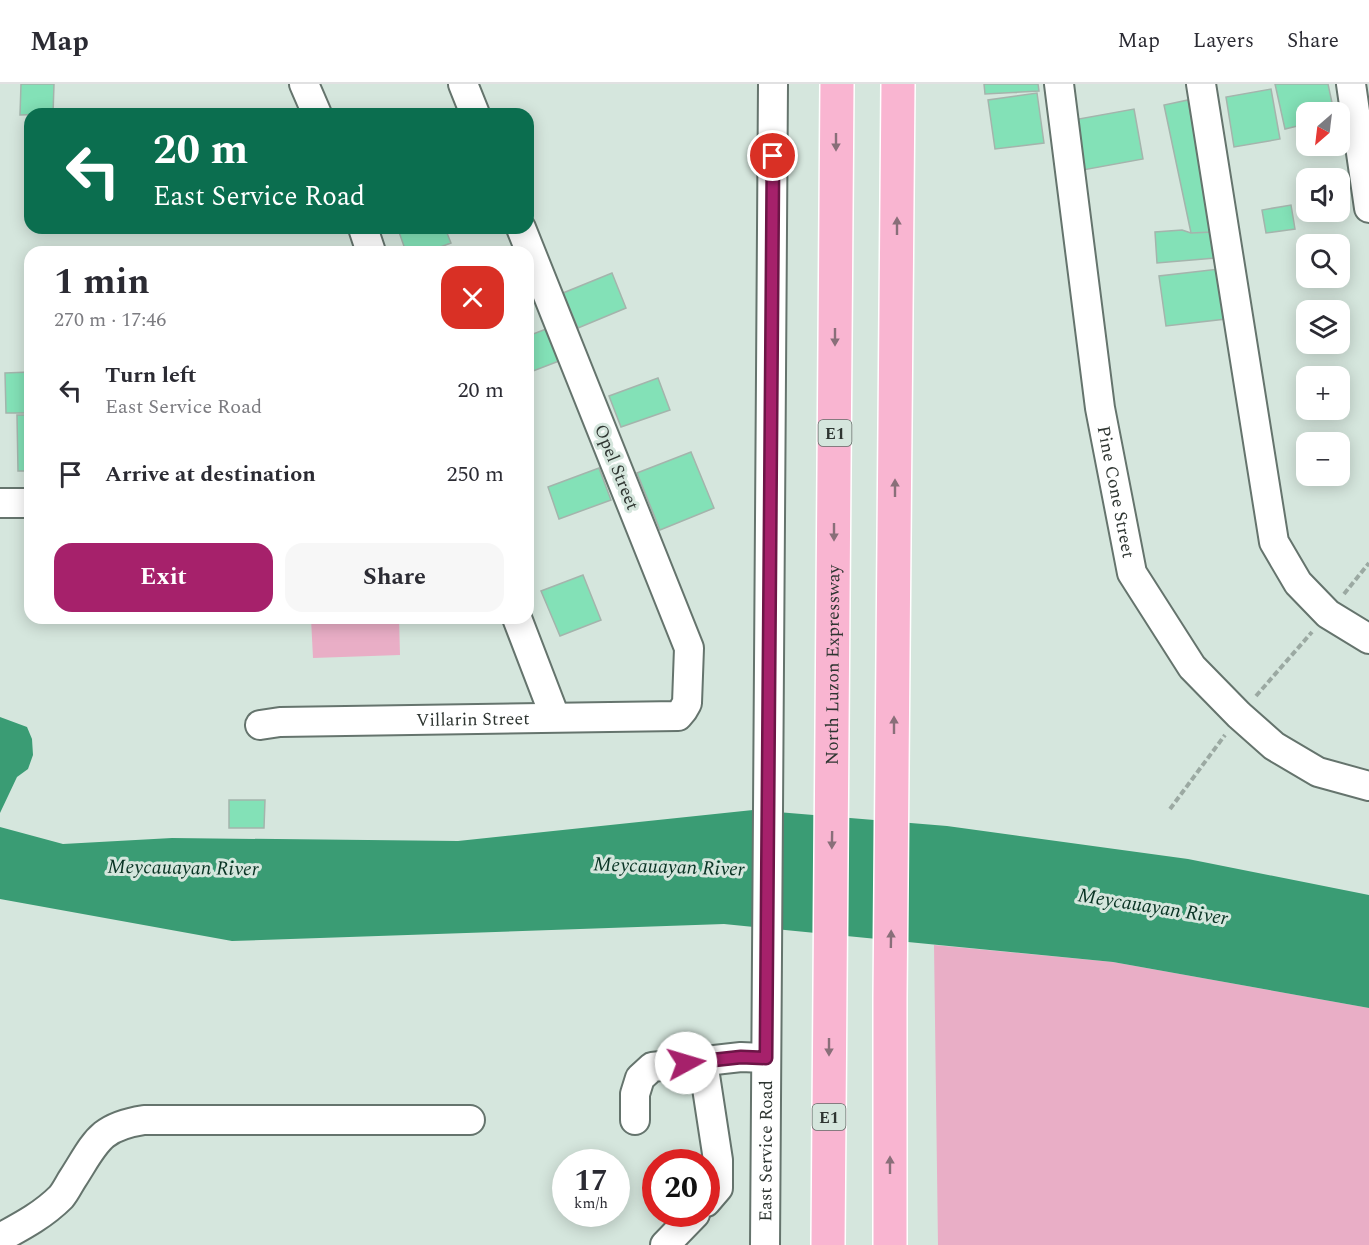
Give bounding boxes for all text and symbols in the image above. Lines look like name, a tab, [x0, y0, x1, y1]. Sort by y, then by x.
text: Map	[30, 20, 89, 63]
text: Map	[1118, 25, 1160, 57]
text: Layers	[1193, 25, 1254, 57]
text: Share	[1287, 25, 1339, 57]
north arrow	[1296, 102, 1350, 156]
map controls	[1296, 102, 1350, 486]
text: 20 m	[153, 119, 248, 182]
pin	[747, 130, 798, 181]
icon: left	[54, 132, 132, 210]
one-way arrow	[831, 133, 841, 152]
icon: arrive	[756, 139, 789, 172]
button: sound	[1296, 168, 1350, 222]
text: East Service Road	[153, 176, 365, 218]
one-way arrow	[892, 217, 902, 236]
button: search	[1296, 234, 1350, 288]
text: 1 min	[54, 255, 150, 310]
button: close	[441, 266, 504, 329]
button: layers	[1296, 300, 1350, 354]
text: 270 m · 17:46	[54, 305, 166, 335]
one-way arrow	[830, 328, 840, 347]
text: Turn left	[105, 359, 197, 392]
button: +	[1296, 366, 1350, 420]
icon: left	[54, 374, 87, 407]
text: 20 m	[458, 374, 504, 407]
text: East Service Road	[105, 392, 262, 422]
street label: Opel Street	[587, 420, 646, 514]
road number: E1	[818, 420, 852, 446]
street label: Pine Cone Street	[1090, 423, 1142, 561]
button: −	[1296, 432, 1350, 486]
icon: arrive	[54, 458, 87, 491]
text: Arrive at destination	[105, 458, 316, 491]
text: 250 m	[447, 458, 504, 491]
one-way arrow	[890, 478, 900, 497]
one-way arrow	[829, 523, 839, 542]
button: Exit	[54, 543, 273, 612]
button: Share	[285, 543, 504, 612]
street label: North Luzon Expressway	[819, 563, 847, 765]
street label: Villarin Street	[416, 705, 530, 734]
one-way arrow	[889, 715, 898, 734]
one-way arrow	[827, 831, 836, 850]
water label: Meycauayan River	[593, 849, 746, 885]
water label: Meycauayan River	[107, 852, 260, 884]
water label: Meycauayan River	[1076, 880, 1231, 934]
one-way arrow	[886, 930, 896, 949]
position arrow	[654, 1031, 718, 1095]
one-way arrow	[824, 1038, 834, 1057]
street label: East Service Road	[752, 1080, 780, 1222]
road number: E1	[812, 1104, 846, 1130]
speed limit sign: 20	[642, 1149, 720, 1227]
one-way arrow	[885, 1155, 895, 1174]
text: 17	[574, 1158, 608, 1204]
text: km/h	[574, 1192, 608, 1215]

